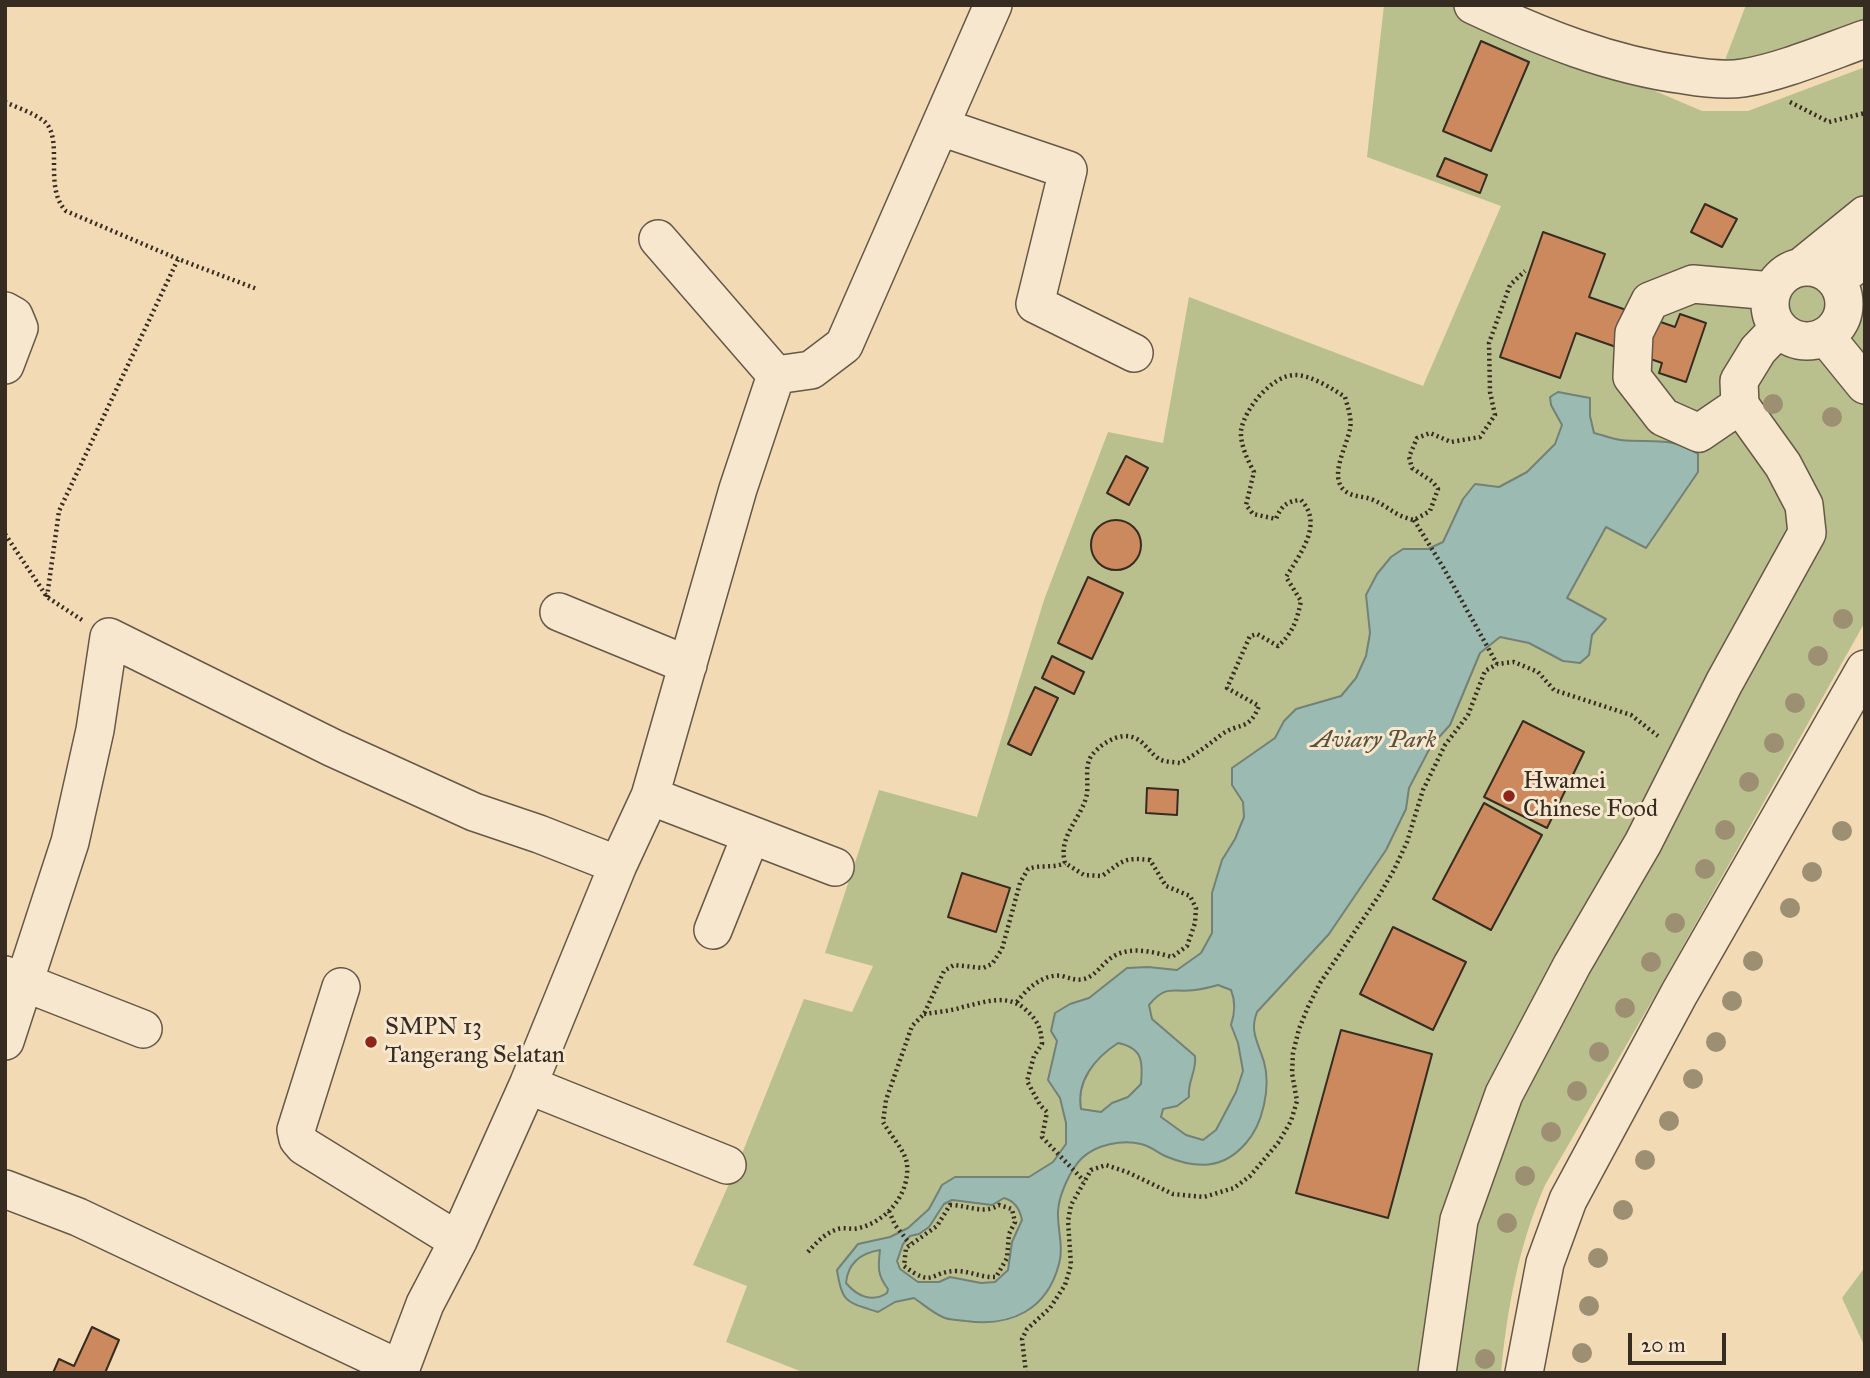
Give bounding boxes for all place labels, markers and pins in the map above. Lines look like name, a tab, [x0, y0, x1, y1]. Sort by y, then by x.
place label: Hwamei Chinese Food	[1523, 768, 1658, 824]
marker: Hwamei Chinese Food	[1501, 788, 1517, 804]
place label: SMPN 13 Tangerang Selatan	[385, 1014, 565, 1070]
marker: SMPN 13 Tangerang Selatan	[363, 1034, 379, 1050]

